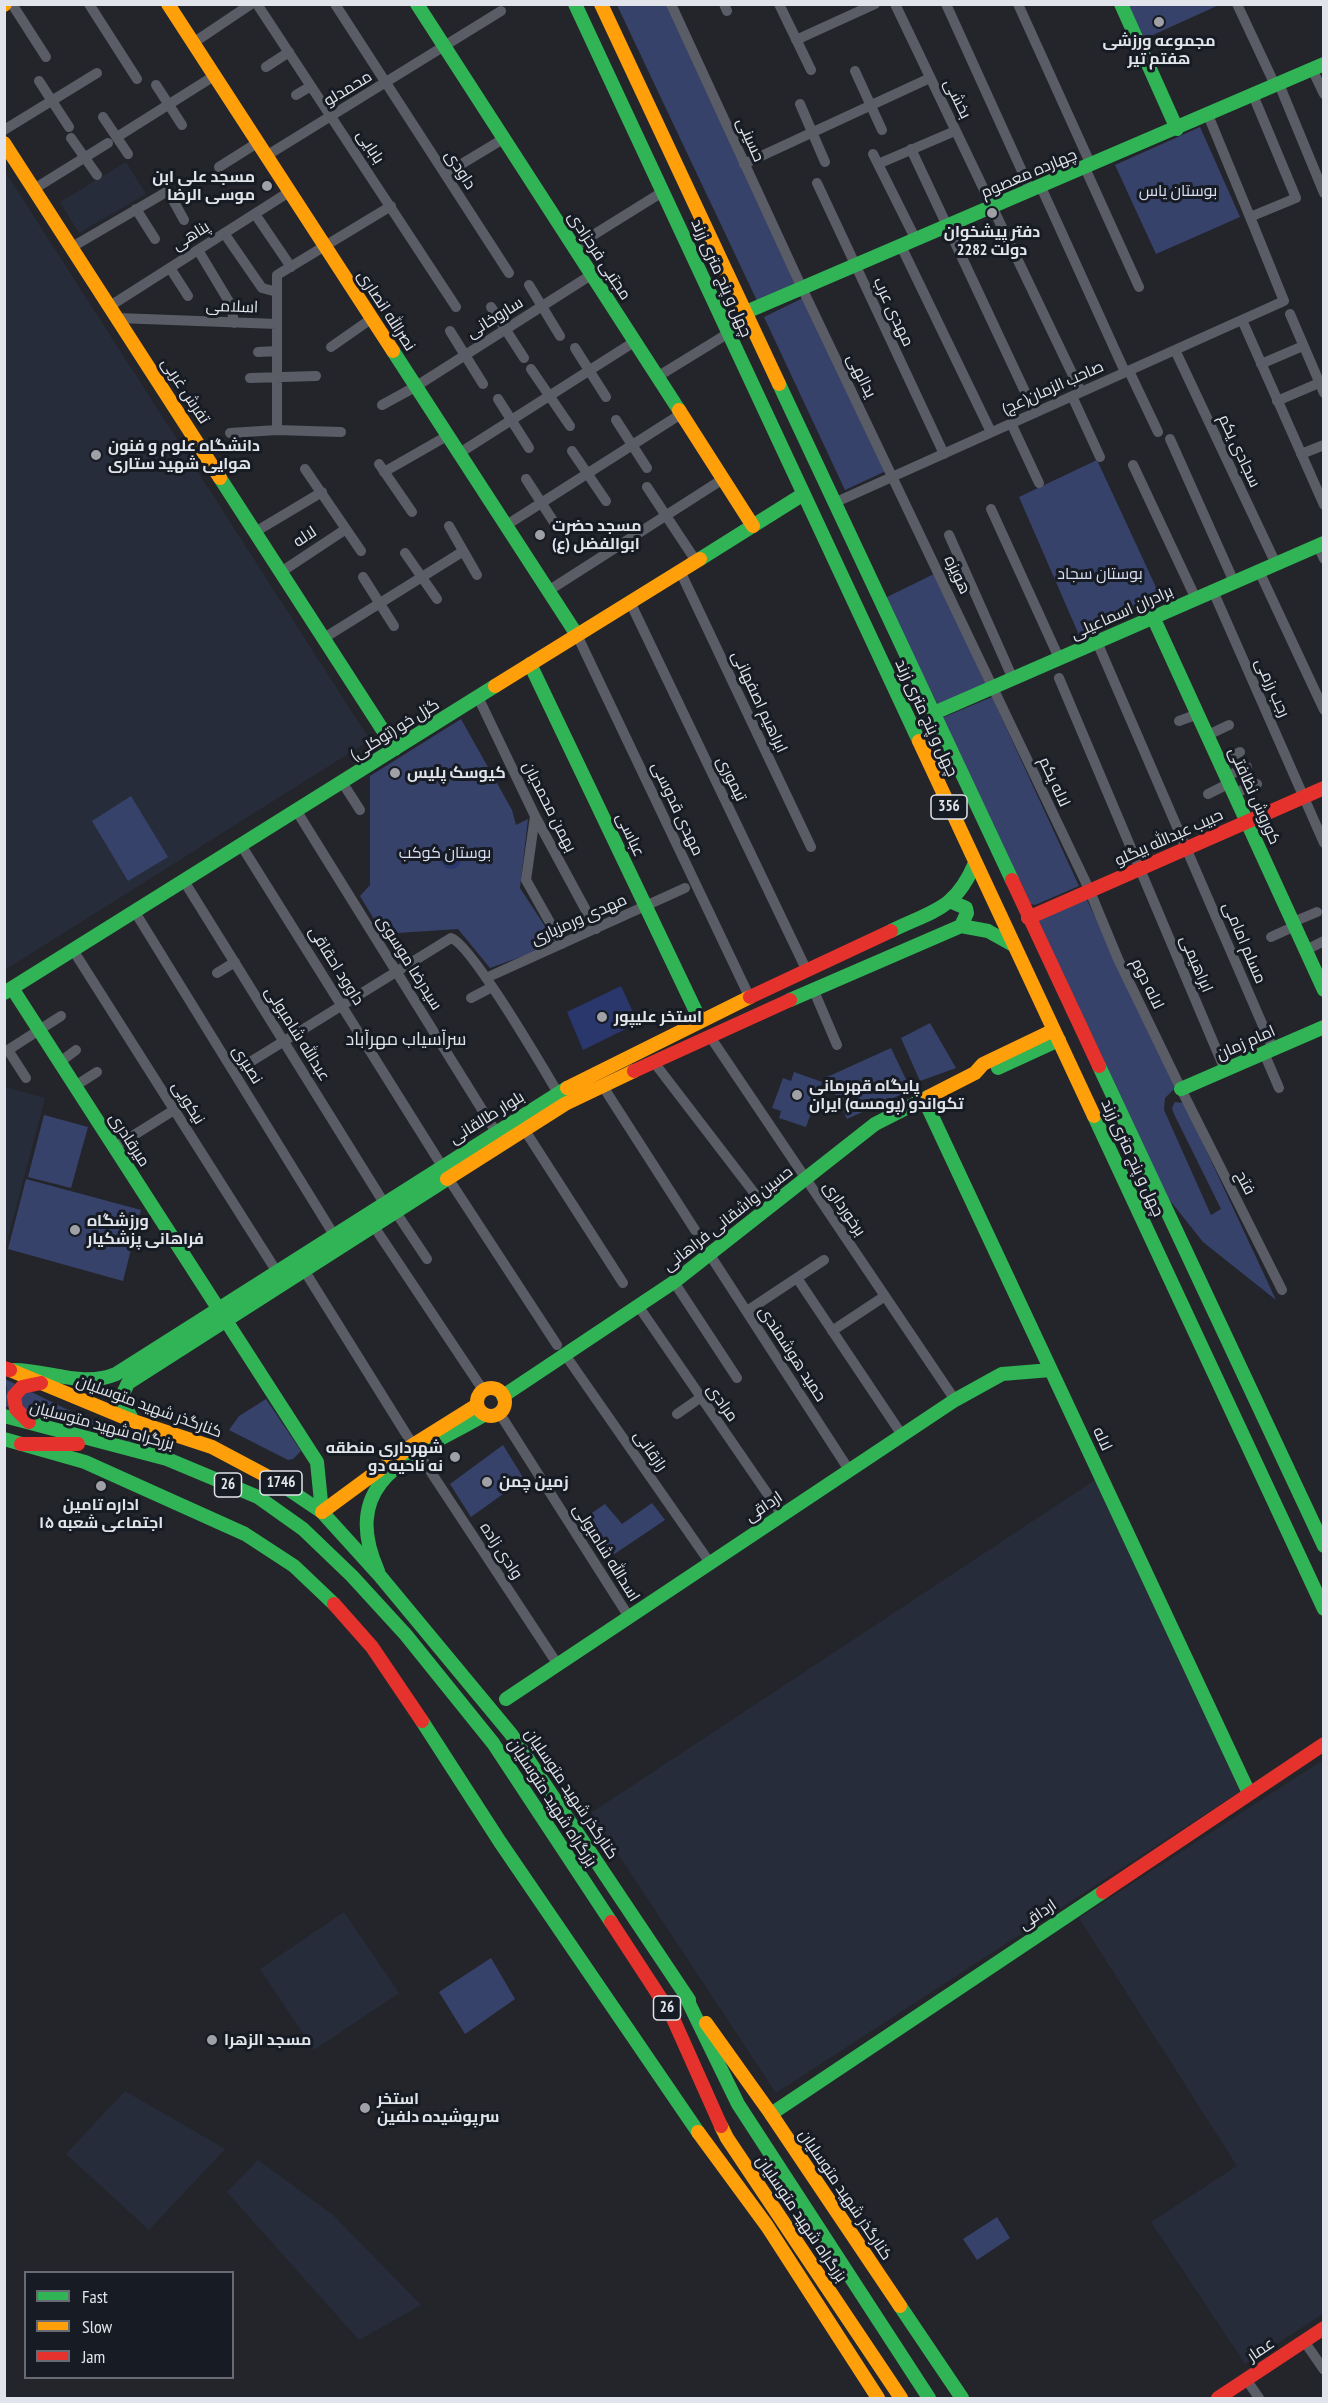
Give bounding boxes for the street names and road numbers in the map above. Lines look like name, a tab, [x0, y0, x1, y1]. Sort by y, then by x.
street label: محمدلو	[320, 67, 376, 111]
street label: بخشی	[939, 76, 975, 122]
street label: حسینی	[732, 115, 768, 165]
street label: بابایی	[352, 127, 388, 167]
street label: چهارده معصوم	[978, 145, 1080, 203]
street label: داودی	[440, 147, 480, 193]
street label: مجتبی فرحزادی	[563, 208, 635, 304]
street label: چهل و پنج متری زرند	[686, 216, 756, 340]
street label: پناهی	[169, 217, 213, 255]
street label: نصرالله انصاری	[353, 267, 419, 355]
street label: مهدی عرب	[869, 274, 917, 350]
street label: ساروخانی	[463, 293, 527, 343]
street label: اسلامی	[205, 296, 259, 318]
street label: یدالهی	[842, 351, 880, 401]
street label: تفرش غربی	[157, 354, 213, 428]
street label: صاحب الزمان(عج)	[999, 357, 1107, 419]
street label: سجادی یکم	[1214, 411, 1264, 491]
street label: لاله	[290, 522, 320, 552]
street label: هویزه	[940, 553, 974, 597]
street label: برادران اسماعیلی	[1068, 582, 1176, 644]
street label: ابراهیم اصفهانی	[727, 648, 791, 756]
street label: چهل و پنج متری زرند	[890, 656, 962, 780]
street label: رجب رزمی	[1251, 656, 1293, 720]
street label: گزل خو (توکلی)	[347, 695, 443, 765]
street label: کوروش نظافتی	[1224, 744, 1284, 848]
street label: تیموری	[712, 753, 750, 805]
street label: لاله یکم	[1034, 754, 1074, 810]
street label: بهمن محمدیان	[518, 758, 580, 856]
street label: مهدی قدوسی	[647, 759, 707, 859]
road number: 356	[931, 795, 967, 819]
street label: حبیب عبدالله بیگلو	[1112, 806, 1226, 870]
street label: عباسی	[612, 810, 648, 860]
street label: مهدی ورمزیاری	[528, 890, 630, 950]
street label: مسلم امامی	[1218, 899, 1270, 987]
street label: سیدرضا موسوی	[372, 912, 446, 1014]
street label: داوود احقاقی	[304, 923, 368, 1009]
street label: ابراهیمی	[1175, 933, 1217, 995]
street label: لاله دوم	[1127, 956, 1167, 1012]
street label: عبدالله شامبولی	[260, 983, 334, 1085]
street label: امام زمان	[1214, 1022, 1278, 1064]
street label: نصیری	[228, 1042, 266, 1088]
street label: نیکویی	[167, 1078, 209, 1128]
street label: بلوار طالقانی	[446, 1087, 528, 1149]
street label: چهل و پنج متری زرند	[1096, 1096, 1168, 1220]
street label: میرقادری	[104, 1109, 154, 1171]
street label: حسین واشقانی فراهانی	[659, 1162, 797, 1276]
street label: فتح	[1231, 1168, 1259, 1198]
street label: برخورداری	[819, 1178, 869, 1240]
street label: حمید هوشمندی	[754, 1303, 830, 1405]
street label: کنارگذر شهید متوسلیان	[74, 1372, 224, 1442]
street label: مرادی	[702, 1381, 742, 1425]
street label: بزرگراه شهید متوسلیان	[28, 1397, 176, 1455]
street label: لاله	[1088, 1424, 1116, 1454]
street label: رازقانی	[629, 1427, 671, 1475]
road number: 1746	[260, 1471, 302, 1495]
road number: 26	[214, 1473, 242, 1497]
street label: ارداقی	[742, 1488, 786, 1526]
street label: اسدالله شامبولی	[568, 1501, 644, 1605]
street label: وادی زاده	[476, 1519, 526, 1583]
street label: کنارگذر شهید متوسلیان	[520, 1725, 622, 1863]
street label: بزرگراه شهید متوسلیان	[503, 1735, 601, 1871]
street label: ارداقی	[1016, 1896, 1060, 1934]
road number: 26	[654, 1996, 680, 2020]
street label: کنارگذر شهید متوسلیان	[794, 2126, 896, 2264]
street label: بزرگراه شهید متوسلیان	[751, 2152, 851, 2286]
street label: عمار	[1244, 2334, 1278, 2366]

